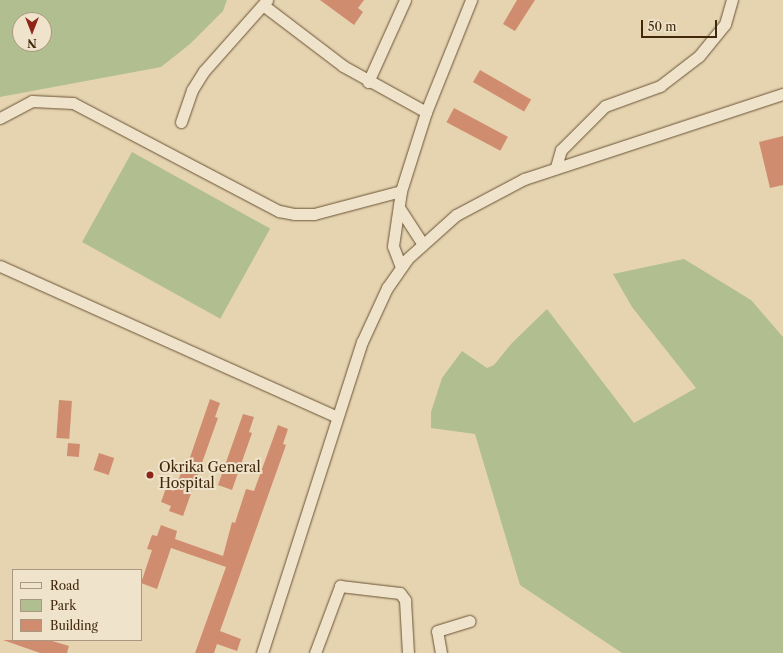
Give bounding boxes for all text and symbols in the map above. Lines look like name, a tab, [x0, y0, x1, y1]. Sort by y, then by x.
north arrow	[12, 12, 52, 52]
scale bar	[643, 12, 719, 38]
text: 50 m	[648, 19, 677, 34]
text: N	[27, 36, 37, 50]
place label: Okrika General Hospital	[159, 459, 261, 492]
marker: Okrika General Hospital	[144, 469, 156, 481]
legend	[12, 569, 142, 641]
text: Road	[50, 578, 80, 593]
text: Park	[50, 598, 76, 613]
text: Building	[50, 618, 98, 633]

